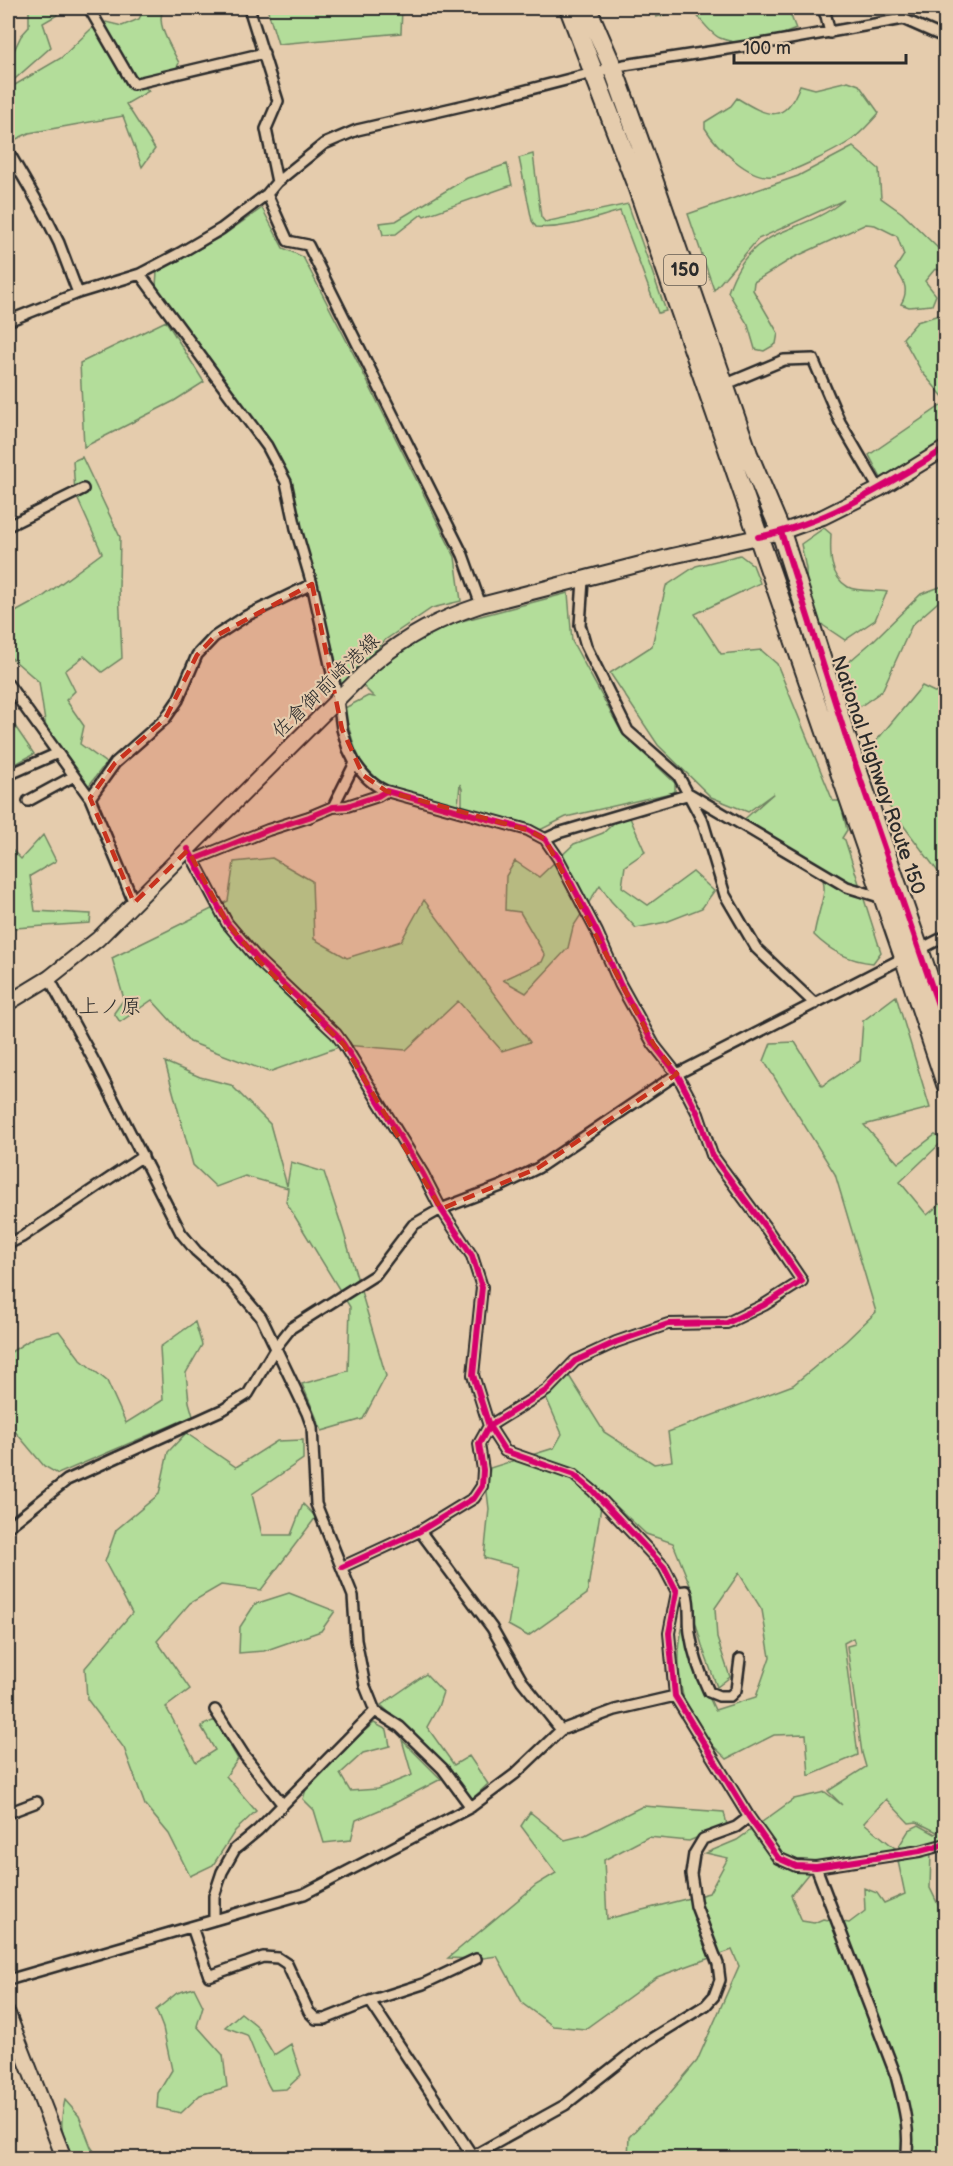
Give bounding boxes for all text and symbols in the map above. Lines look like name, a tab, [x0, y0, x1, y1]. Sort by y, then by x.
scale bar	[734, 27, 906, 65]
text: 100 m	[743, 38, 791, 59]
road number: 150	[664, 255, 706, 285]
street label: 佐倉御前崎港線	[267, 629, 385, 743]
street label: National Highway Route 150	[826, 653, 930, 897]
district label: 上ノ原	[79, 994, 142, 1019]

